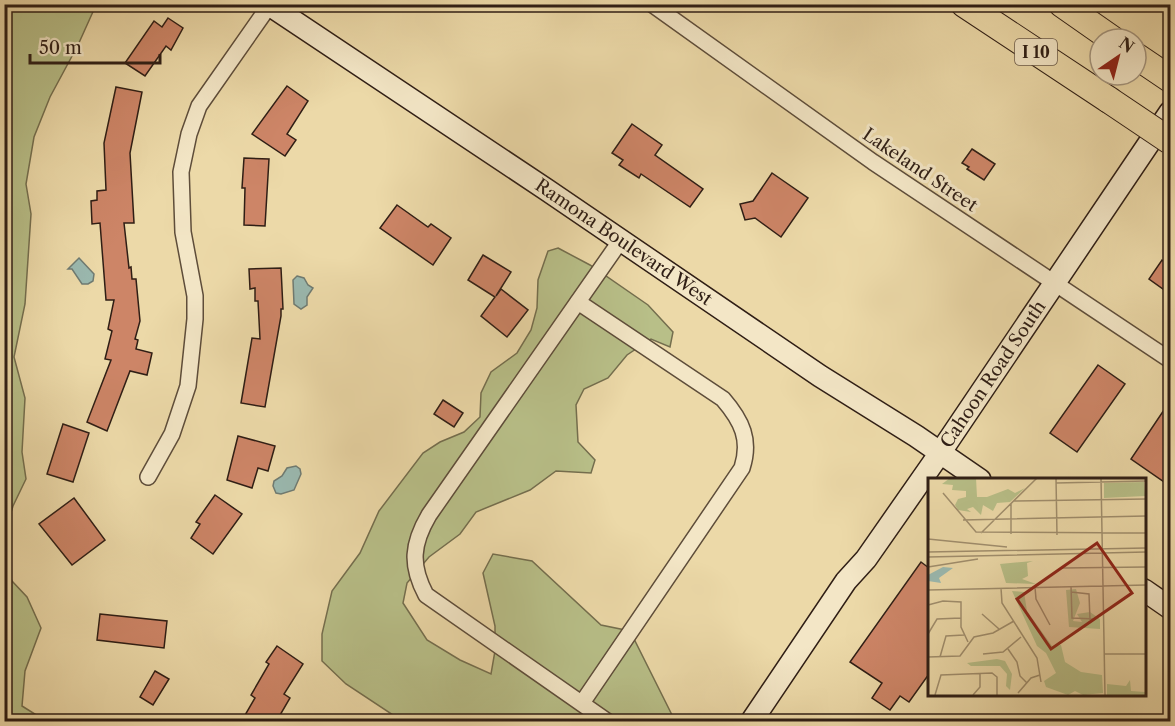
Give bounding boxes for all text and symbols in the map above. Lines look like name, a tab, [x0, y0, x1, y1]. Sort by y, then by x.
scale bar	[30, 27, 160, 65]
north arrow	[1088, 27, 1148, 87]
text: N	[1115, 33, 1138, 57]
text: 50 m	[39, 37, 82, 59]
road number: I 10	[1015, 39, 1057, 65]
street label: Lakeland Street	[858, 123, 982, 217]
street label: Ramona Boulevard West	[531, 174, 717, 311]
street label: Cahoon Road South	[936, 296, 1051, 452]
inset map	[928, 478, 1145, 696]

